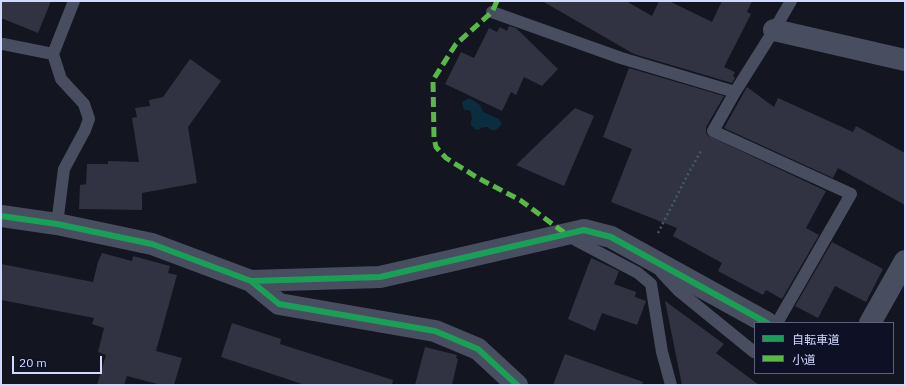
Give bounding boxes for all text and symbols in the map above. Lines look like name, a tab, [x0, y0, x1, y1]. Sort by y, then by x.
legend	[754, 322, 894, 374]
text: 自転車道	[792, 332, 840, 347]
scale bar	[14, 348, 104, 374]
text: 小道	[792, 352, 816, 367]
text: 20 m	[19, 355, 47, 370]

